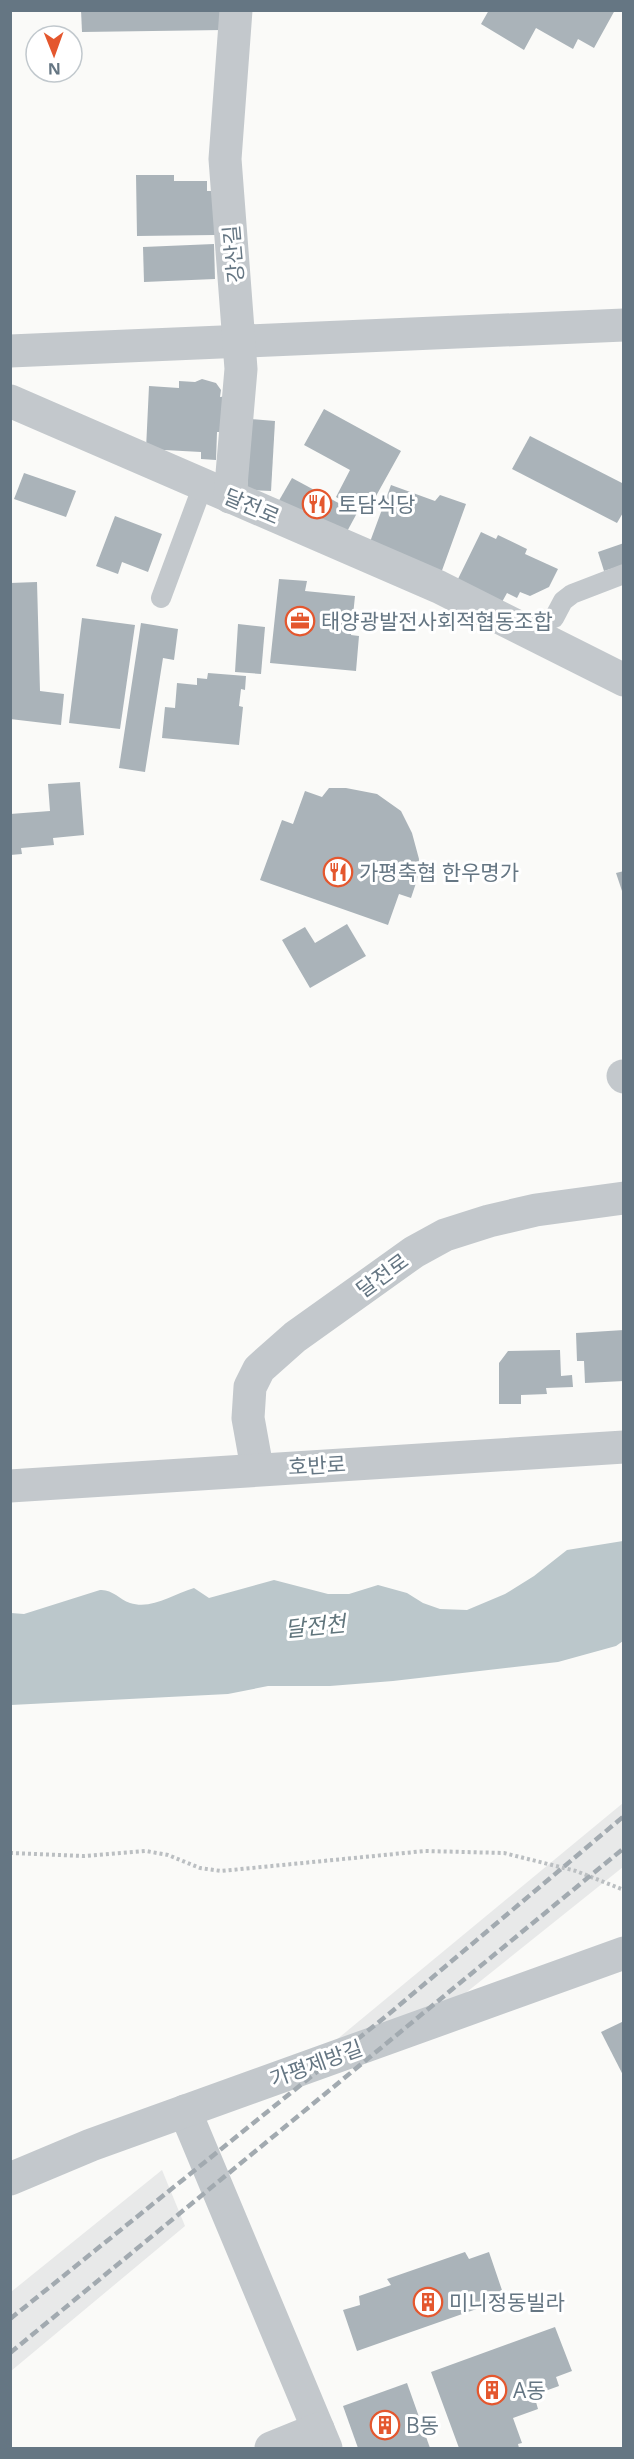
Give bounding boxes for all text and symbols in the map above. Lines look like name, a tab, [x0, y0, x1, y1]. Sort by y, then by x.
north arrow	[24, 24, 84, 84]
text: N	[48, 58, 61, 80]
street label: 강산길	[217, 224, 249, 284]
street label: 달전로	[220, 482, 284, 530]
restaurant icon: 토담식당	[301, 488, 333, 520]
place label: 토담식당	[338, 490, 415, 518]
office icon: 태양광발전사회적협동조합	[284, 605, 316, 637]
place label: 태양광발전사회적협동조합	[321, 607, 553, 635]
restaurant icon: 가평축협 한우명가	[322, 856, 354, 888]
place label: 가평축협 한우명가	[359, 858, 519, 886]
street label: 달전로	[350, 1247, 414, 1303]
street label: 호반로	[287, 1450, 347, 1480]
water label: 달전천	[283, 1607, 349, 1643]
street label: 가평제방길	[266, 2033, 366, 2093]
building icon: 미니정동빌라	[412, 2286, 444, 2318]
place label: 미니정동빌라	[449, 2288, 565, 2316]
building icon: A동	[476, 2374, 508, 2406]
place label: A동	[513, 2376, 546, 2404]
building icon: B동	[369, 2409, 401, 2441]
place label: B동	[406, 2411, 439, 2439]

